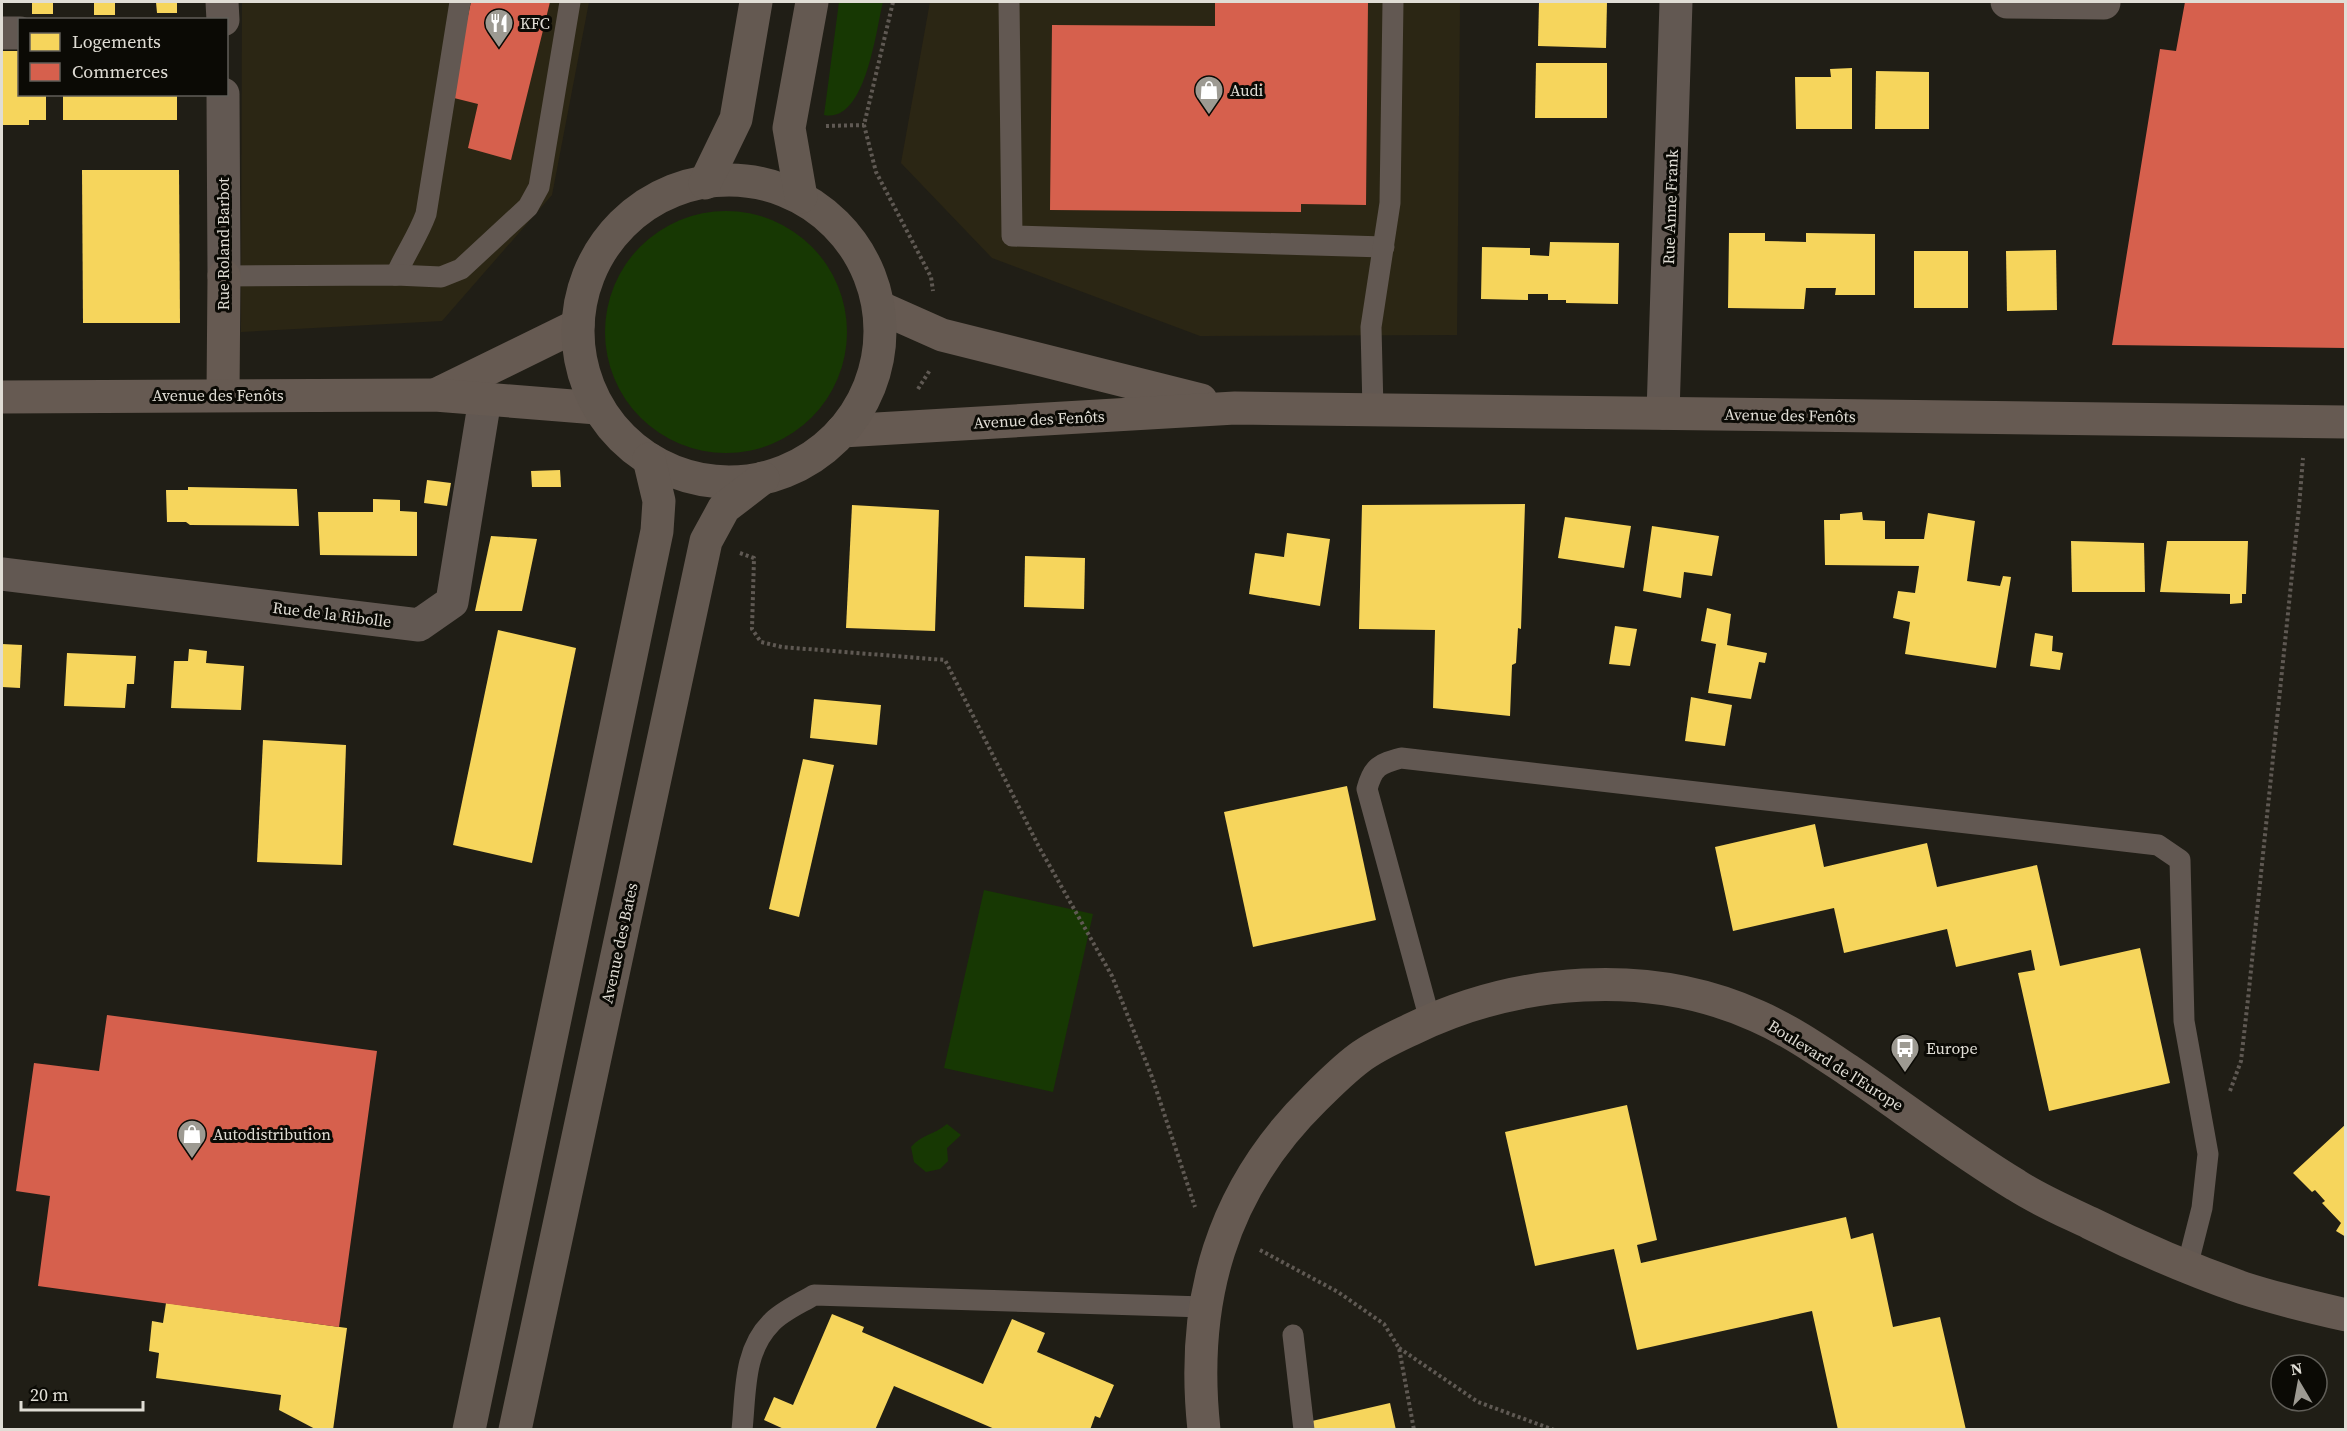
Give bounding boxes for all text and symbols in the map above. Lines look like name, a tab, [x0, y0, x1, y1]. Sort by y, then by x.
restaurant icon: KFC	[483, 7, 515, 49]
place label: KFC	[520, 12, 550, 34]
legend	[18, 18, 228, 96]
text: Logements	[72, 29, 161, 54]
text: Commerces	[72, 59, 168, 84]
shop icon: Audi	[1193, 74, 1225, 116]
place label: Audi	[1230, 79, 1264, 101]
street label: Rue Anne Frank	[1657, 149, 1683, 265]
street label: Rue Roland Barbot	[212, 177, 234, 311]
street label: Avenue des Fenôts	[152, 384, 284, 406]
street label: Avenue des Fenôts	[1724, 403, 1856, 427]
street label: Avenue des Fenôts	[973, 405, 1105, 433]
street label: Rue de la Ribolle	[271, 596, 393, 632]
street label: Avenue des Bates	[595, 881, 643, 1005]
street label: Boulevard de l'Europe	[1764, 1014, 1908, 1116]
bus stop icon: Europe	[1889, 1032, 1921, 1074]
place label: Europe	[1926, 1037, 1978, 1059]
shop icon: Autodistribution	[176, 1118, 208, 1160]
place label: Autodistribution	[213, 1123, 331, 1145]
north arrow	[2269, 1353, 2329, 1413]
text: N	[2289, 1356, 2304, 1380]
scale bar	[21, 1374, 142, 1412]
text: 20 m	[30, 1382, 68, 1407]

